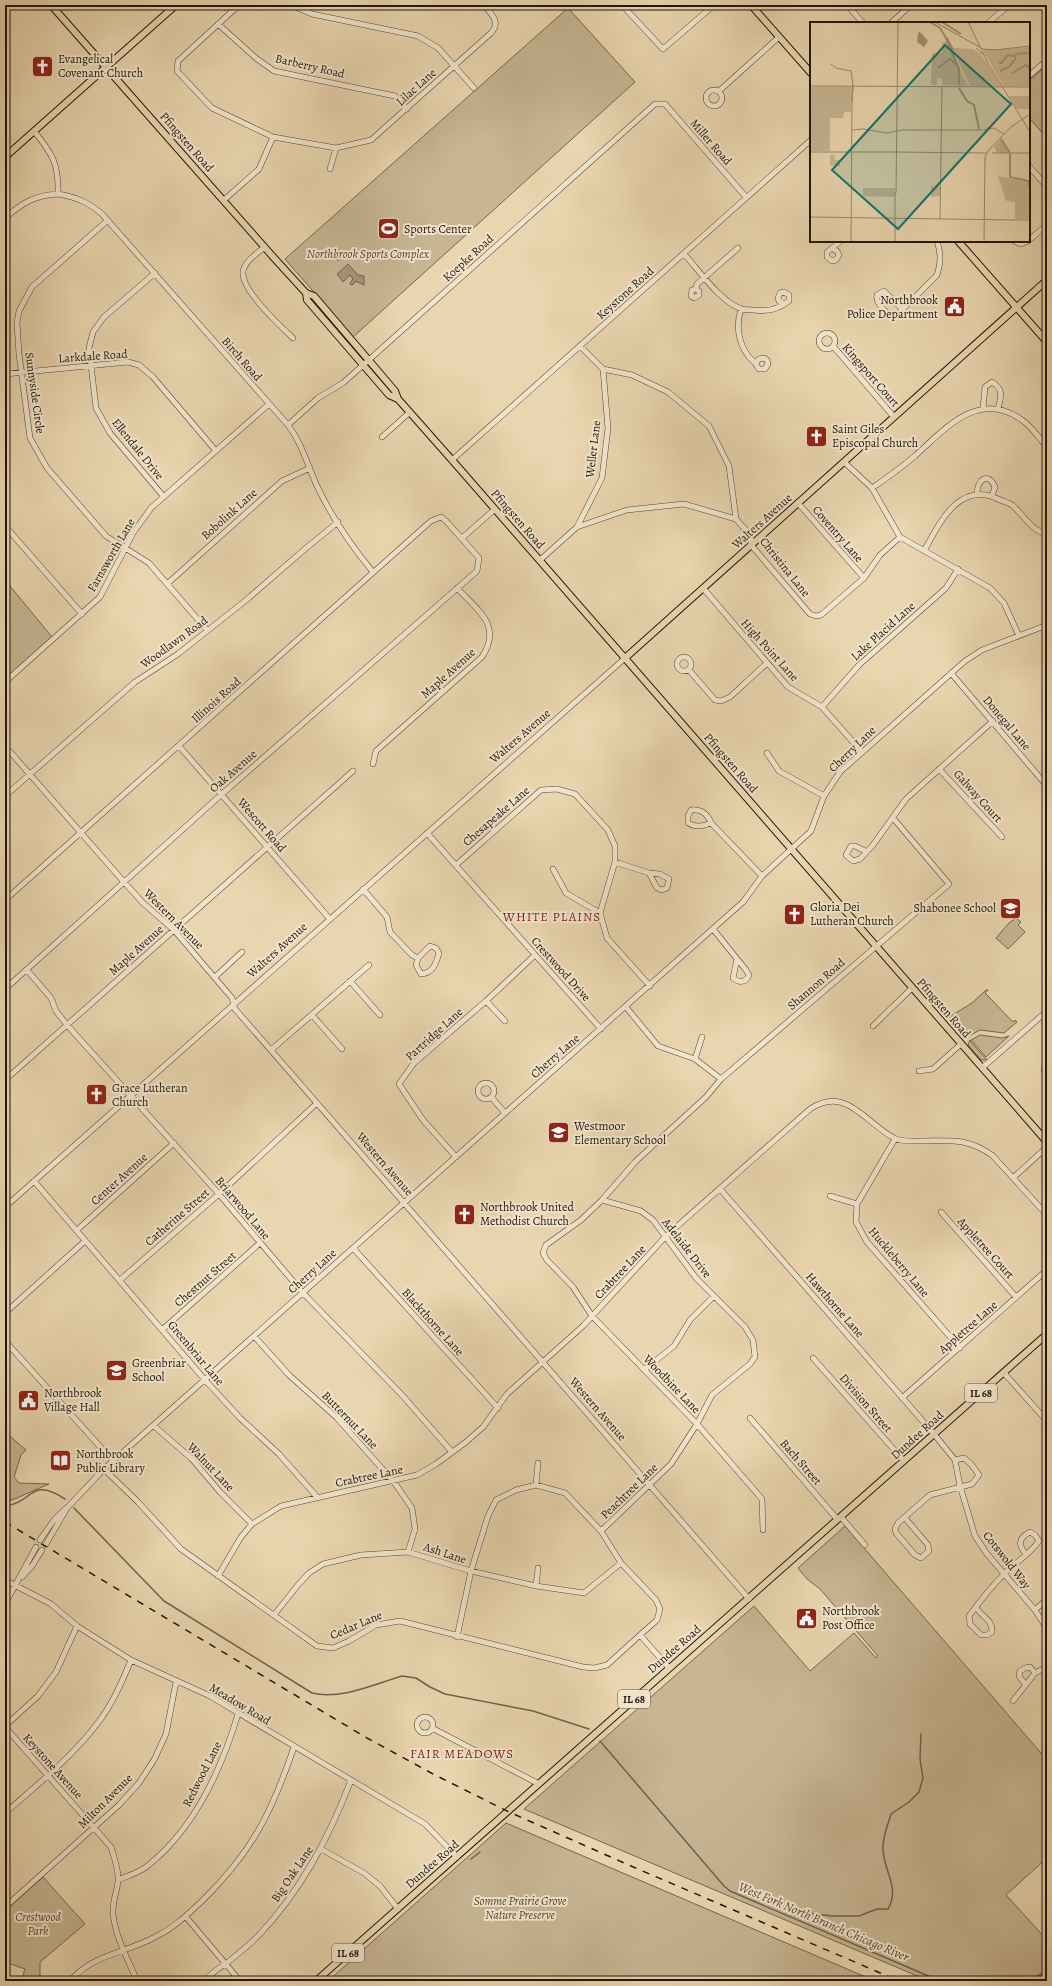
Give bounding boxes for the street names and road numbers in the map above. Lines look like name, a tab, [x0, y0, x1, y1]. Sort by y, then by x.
street label: Barberry Road	[274, 50, 347, 82]
street label: Lilac Lane	[392, 65, 440, 109]
street label: Pfingsten Road	[157, 109, 218, 176]
street label: Miller Road	[686, 115, 736, 169]
street label: Koepke Road	[439, 230, 497, 285]
street label: Keystone Road	[593, 263, 658, 323]
street label: Birch Road	[218, 333, 266, 385]
street label: Kingsport Court	[839, 340, 903, 410]
street label: Larkdale Road	[58, 346, 129, 366]
street label: Sunnyside Circle	[21, 351, 49, 435]
street label: Ellendale Drive	[108, 415, 168, 483]
street label: Weller Lane	[581, 419, 604, 480]
street label: Bobolink Lane	[198, 485, 260, 543]
street label: Pfingsten Road	[488, 486, 549, 553]
street label: Walters Avenue	[728, 490, 795, 553]
street label: Coventry Lane	[809, 502, 867, 566]
street label: Farnsworth Lane	[83, 515, 139, 595]
street label: Christina Lane	[756, 534, 814, 600]
street label: Lake Placid Lane	[847, 598, 919, 664]
street label: Woodlawn Road	[136, 612, 211, 672]
street label: High Point Lane	[738, 615, 802, 685]
street label: Maple Avenue	[417, 644, 479, 702]
street label: Illinois Road	[188, 673, 245, 727]
street label: Donegal Lane	[979, 692, 1035, 754]
street label: Walters Avenue	[485, 705, 554, 768]
street label: Cherry Lane	[825, 722, 879, 776]
street label: Pfingsten Road	[701, 730, 762, 797]
street label: Oak Avenue	[206, 746, 260, 796]
street label: Galway Court	[950, 766, 1006, 826]
street label: Chesapeake Lane	[459, 782, 533, 850]
street label: Wescott Road	[233, 794, 290, 856]
street label: Western Avenue	[140, 885, 208, 953]
street label: Walters Avenue	[243, 919, 310, 982]
street label: Maple Avenue	[105, 921, 167, 979]
street label: Crestwood Drive	[528, 933, 594, 1005]
street label: Shannon Road	[784, 954, 849, 1013]
street label: Pfingsten Road	[914, 975, 975, 1042]
street label: Partridge Lane	[402, 1004, 466, 1064]
street label: Cherry Lane	[527, 1030, 583, 1082]
street label: Western Avenue	[352, 1128, 417, 1199]
street label: Center Avenue	[87, 1149, 151, 1209]
street label: Briarwood Lane	[212, 1173, 274, 1243]
street label: Catherine Street	[141, 1184, 213, 1250]
street label: Appletree Court	[953, 1213, 1018, 1282]
street label: Adelaide Drive	[658, 1214, 715, 1281]
street label: Huckleberry Lane	[865, 1223, 933, 1301]
street label: Crabtree Lane	[591, 1241, 649, 1303]
street label: Cherry Lane	[284, 1245, 340, 1297]
street label: Chestnut Street	[171, 1248, 239, 1310]
street label: Hawthorne Lane	[802, 1269, 868, 1341]
street label: Blackthorne Lane	[398, 1285, 468, 1359]
street label: Appletree Lane	[934, 1297, 1001, 1358]
street label: Greenbriar Lane	[164, 1317, 228, 1389]
street label: Woodbine Lane	[639, 1350, 704, 1417]
street label: Division Street	[836, 1370, 896, 1436]
street label: Western Avenue	[565, 1373, 630, 1444]
road number: IL 68	[965, 1384, 997, 1402]
street label: Butternut Lane	[318, 1388, 382, 1452]
street label: Dundee Road	[887, 1407, 947, 1463]
street label: Bach Street	[777, 1436, 825, 1488]
street label: Walnut Lane	[183, 1439, 238, 1495]
street label: Peachtree Lane	[597, 1460, 661, 1522]
street label: Crabtree Lane	[334, 1461, 404, 1491]
street label: Cotswold Way	[979, 1528, 1035, 1593]
street label: Ash Lane	[421, 1538, 469, 1567]
street label: Cedar Lane	[327, 1607, 385, 1643]
street label: Dundee Road	[644, 1621, 705, 1677]
street label: Meadow Road	[206, 1679, 274, 1729]
road number: IL 68	[618, 1690, 650, 1708]
street label: Keystone Avenue	[19, 1730, 87, 1802]
street label: Redwood Lane	[179, 1739, 225, 1809]
street label: Milton Avenue	[74, 1770, 136, 1832]
street label: Dundee Road	[402, 1836, 463, 1892]
street label: Big Oak Lane	[267, 1843, 317, 1905]
road number: IL 68	[332, 1944, 364, 1962]

